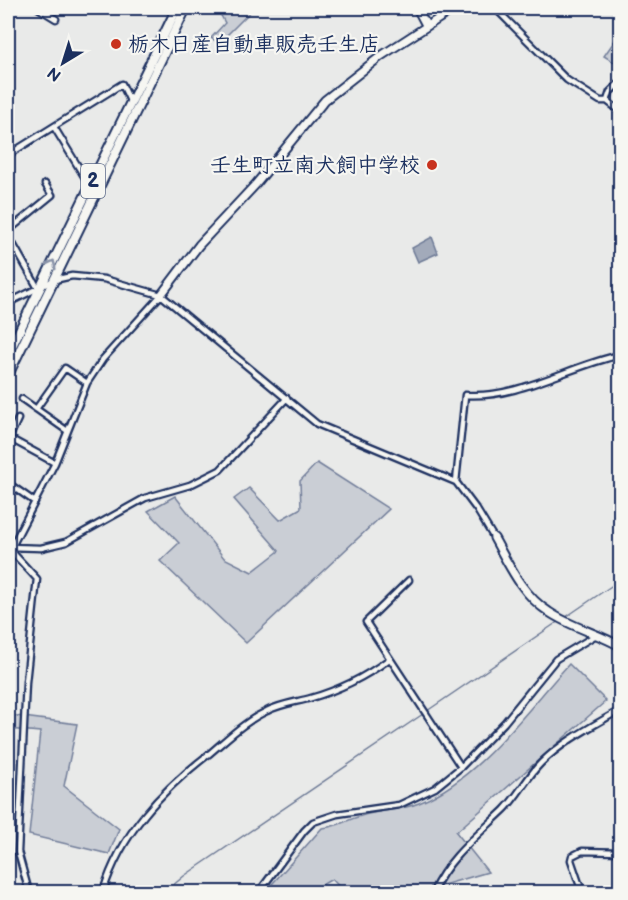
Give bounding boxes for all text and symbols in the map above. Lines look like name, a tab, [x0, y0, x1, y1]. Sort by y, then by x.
place label: 栃木日産自動車販売壬生店	[128, 32, 380, 57]
north arrow	[33, 33, 93, 93]
marker: 栃木日産自動車販売壬生店	[109, 37, 123, 51]
text: N	[44, 62, 65, 85]
place label: 壬生町立南犬飼中学校	[210, 153, 420, 178]
marker: 壬生町立南犬飼中学校	[425, 158, 439, 172]
road number: 2	[81, 164, 105, 198]
one-way arrow	[44, 259, 56, 270]

